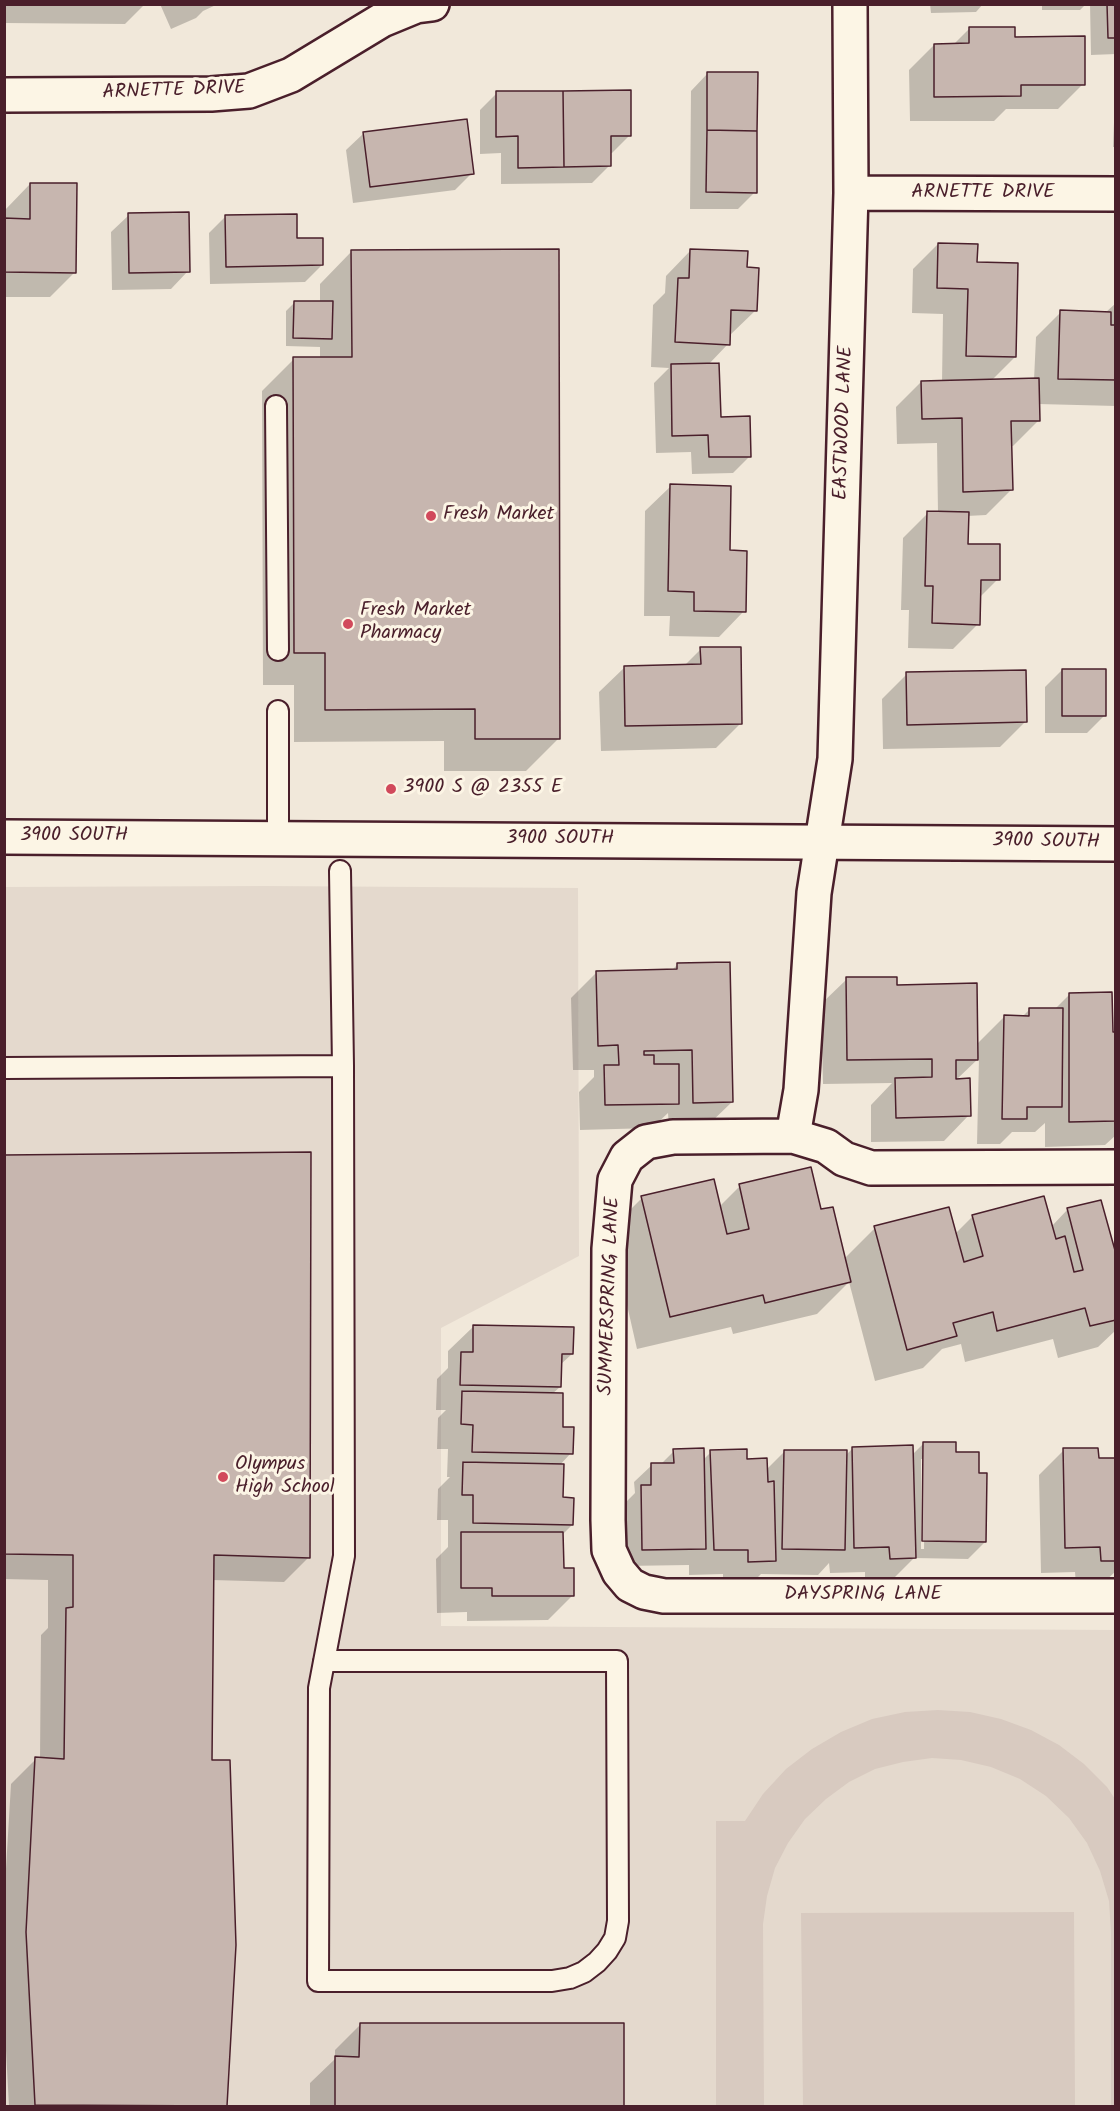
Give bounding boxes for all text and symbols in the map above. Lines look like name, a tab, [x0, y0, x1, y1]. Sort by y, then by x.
street label: ARNETTE DRIVE	[102, 78, 246, 106]
street label: ARNETTE DRIVE	[911, 182, 1055, 206]
street label: EASTWOOD LANE	[830, 345, 860, 501]
place label: Fresh Market	[443, 504, 554, 528]
marker: Fresh Market	[424, 509, 438, 523]
place label: Fresh Market Pharmacy	[360, 600, 471, 647]
marker: Fresh Market Pharmacy	[341, 617, 355, 631]
place label: 3900 S @ 2355 E	[403, 777, 562, 801]
marker: 3900 S @ 2355 E	[384, 782, 398, 796]
street label: 3900 SOUTH	[20, 825, 128, 849]
street label: 3900 SOUTH	[506, 828, 614, 852]
street label: 3900 SOUTH	[992, 830, 1100, 856]
street label: SUMMERSPRING LANE	[596, 1196, 626, 1396]
place label: Olympus High School	[235, 1454, 335, 1501]
marker: Olympus High School	[216, 1470, 230, 1484]
street label: DAYSPRING LANE	[784, 1584, 942, 1608]

